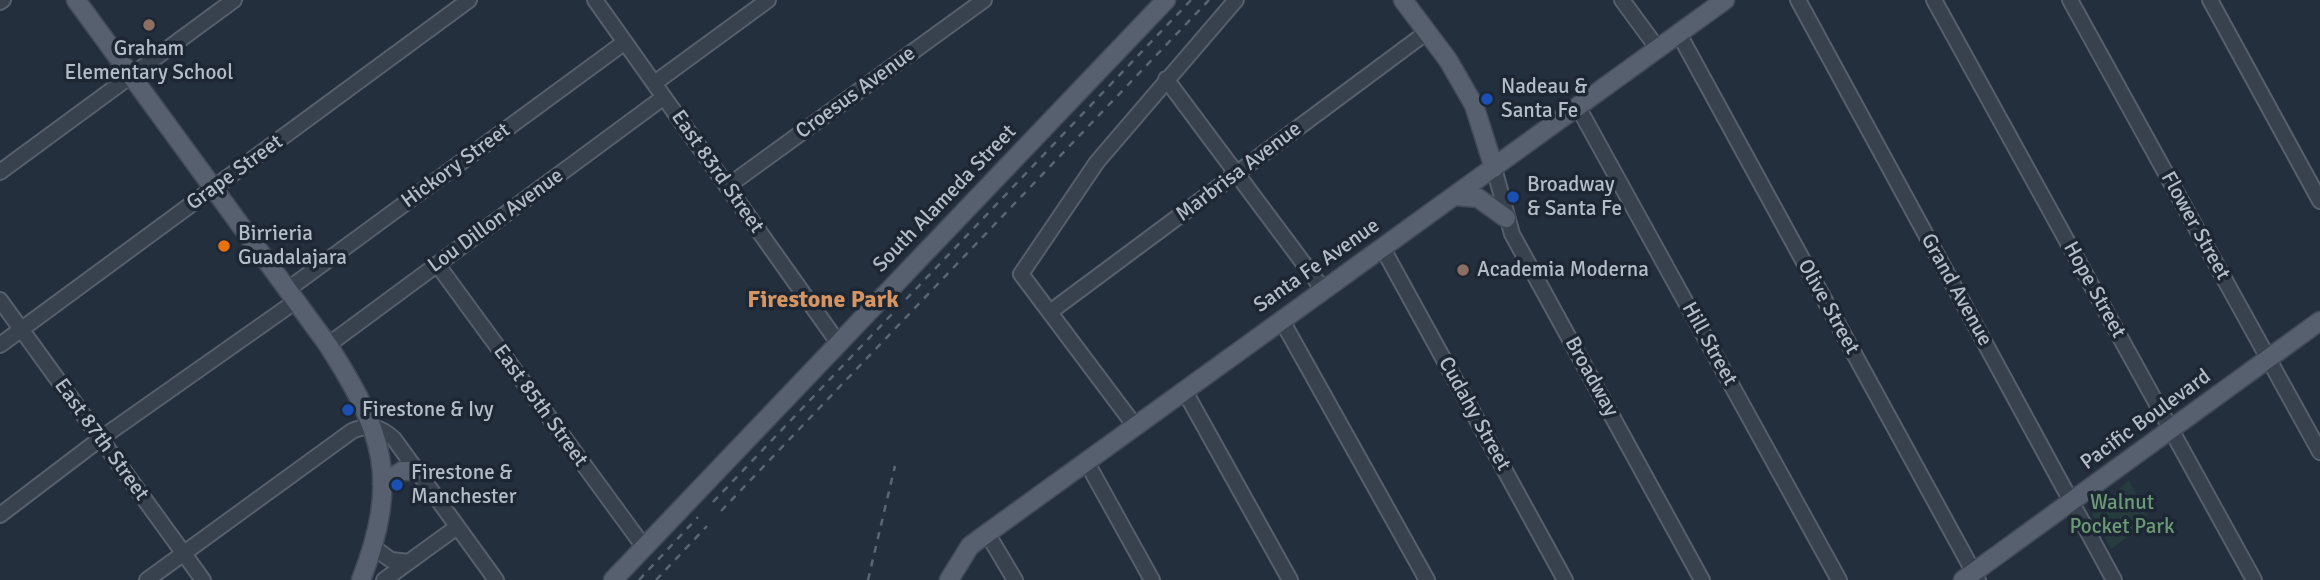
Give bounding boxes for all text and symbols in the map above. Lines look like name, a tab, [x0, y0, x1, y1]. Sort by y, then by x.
marker: Graham Elementary School	[141, 17, 157, 33]
place label: Graham Elementary School	[65, 36, 233, 86]
street label: Croesus Avenue	[791, 41, 921, 145]
place label: Nadeau & Santa Fe	[1501, 74, 1587, 124]
marker: Nadeau & Santa Fe	[1479, 91, 1495, 107]
street label: East 83rd Street	[665, 106, 769, 238]
street label: Marbrisa Avenue	[1171, 117, 1307, 227]
street label: Hickory Street	[397, 118, 515, 214]
street label: South Alameda Street	[868, 120, 1022, 278]
street label: Grape Street	[182, 130, 288, 216]
street label: Lou Dillon Avenue	[423, 163, 569, 279]
street label: Flower Street	[2155, 167, 2235, 285]
place label: Broadway & Santa Fe	[1527, 172, 1622, 222]
marker: Broadway & Santa Fe	[1505, 189, 1521, 205]
street label: Santa Fe Avenue	[1249, 213, 1385, 319]
place label: Birrieria Guadalajara	[238, 221, 347, 271]
street label: Grand Avenue	[1915, 229, 1997, 351]
marker: Birrieria Guadalajara	[216, 238, 232, 254]
street label: Hope Street	[2057, 238, 2131, 342]
street label: Olive Street	[1792, 255, 1864, 359]
place label: Academia Moderna	[1477, 257, 1649, 283]
marker: Academia Moderna	[1455, 262, 1471, 278]
district label: Firestone Park	[747, 287, 899, 315]
street label: Hill Street	[1676, 298, 1742, 390]
street label: Broadway	[1559, 333, 1623, 421]
street label: East 85th Street	[487, 340, 593, 472]
street label: Cudahy Street	[1432, 353, 1516, 475]
street label: Pacific Boulevard	[2076, 364, 2216, 476]
street label: East 87th Street	[48, 374, 154, 506]
place label: Firestone & Ivy	[362, 397, 494, 423]
marker: Firestone & Ivy	[340, 402, 356, 418]
place label: Firestone & Manchester	[411, 460, 516, 510]
marker: Firestone & Manchester	[389, 477, 405, 493]
park label: Walnut Pocket Park	[2069, 490, 2175, 540]

